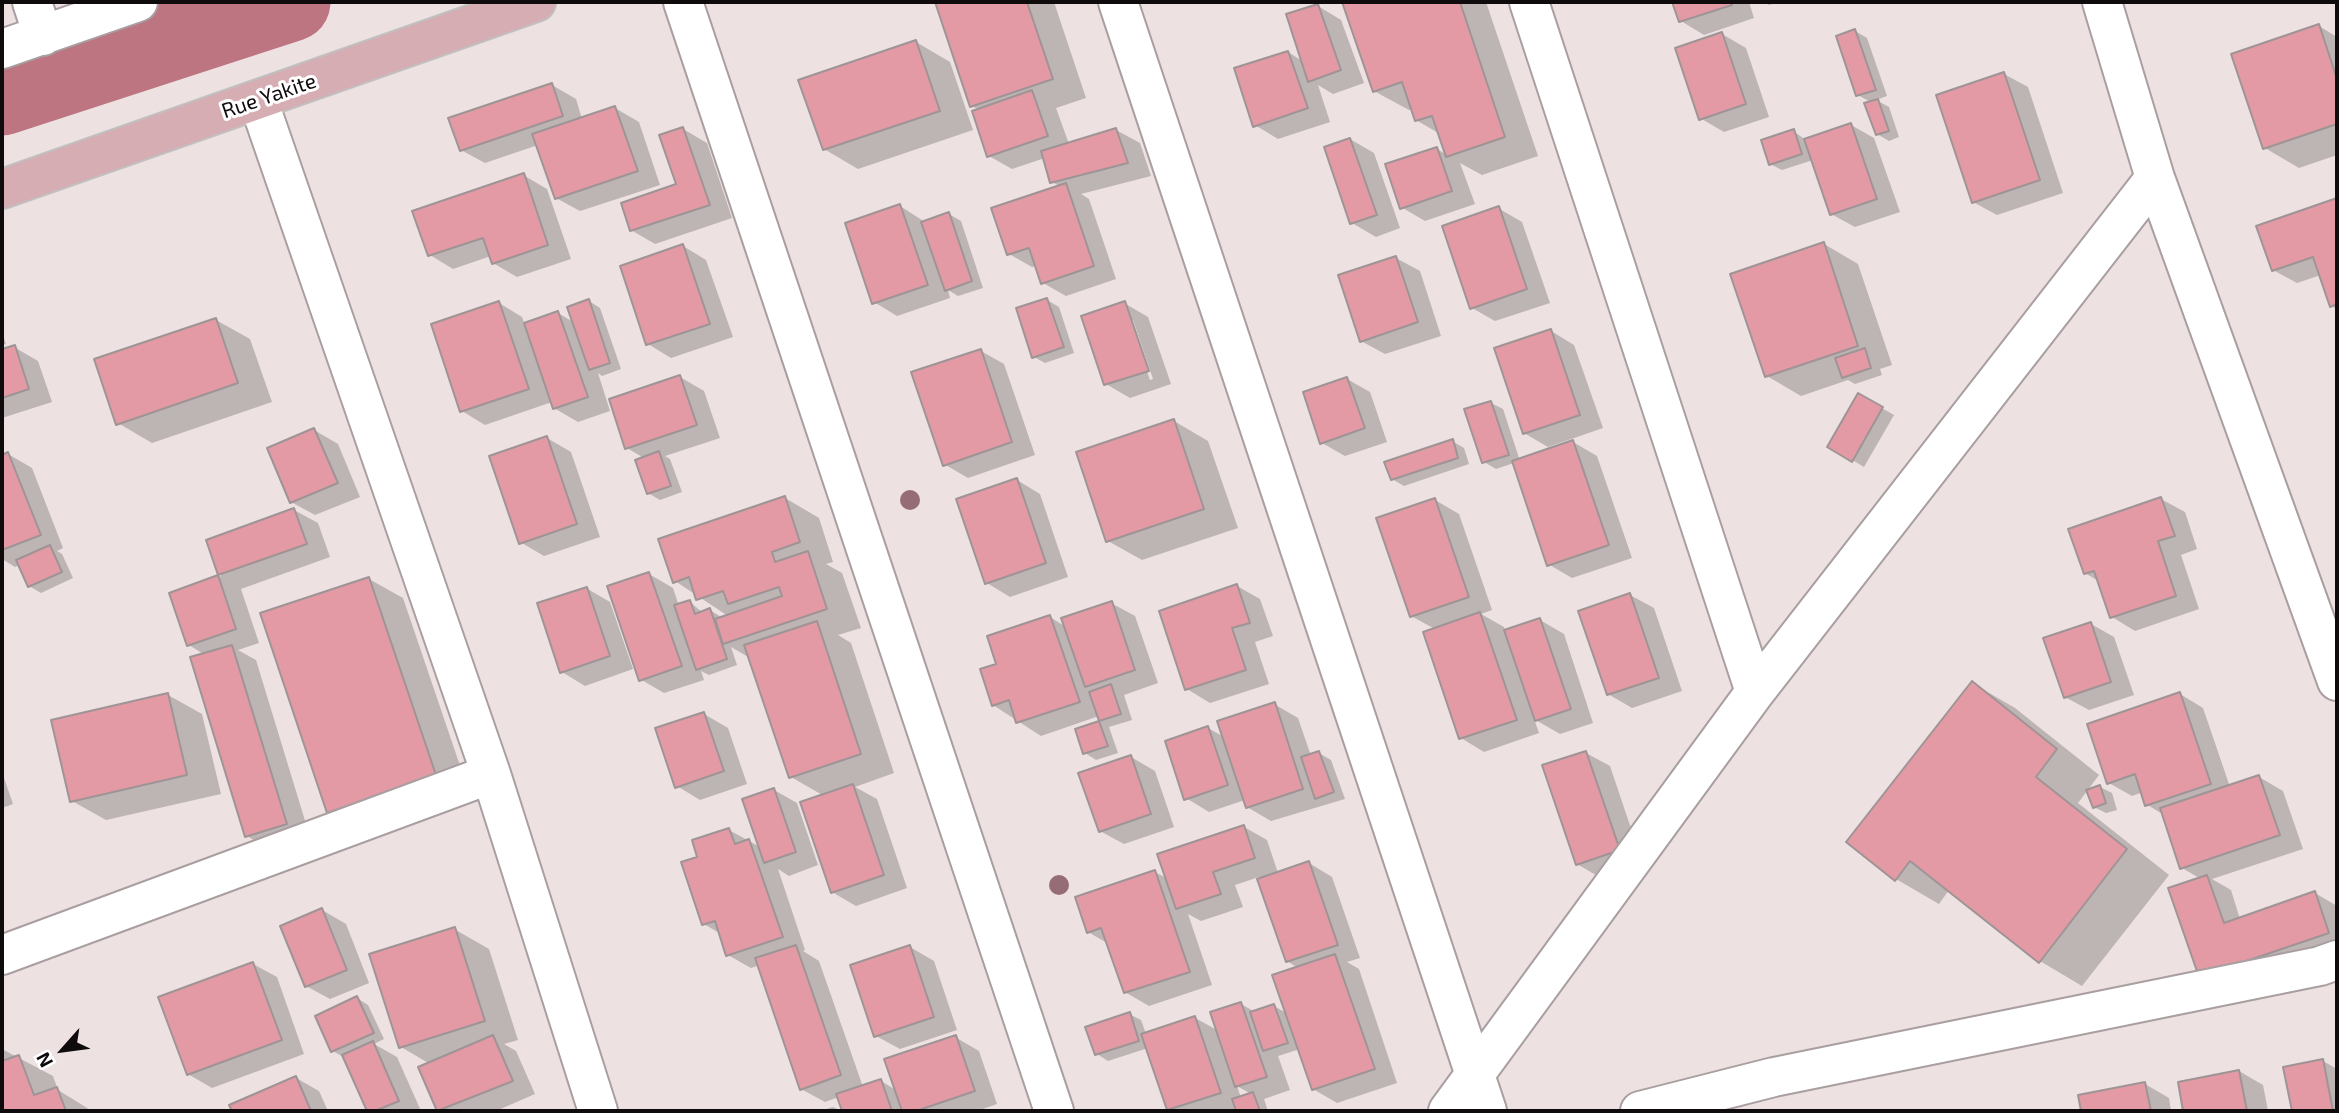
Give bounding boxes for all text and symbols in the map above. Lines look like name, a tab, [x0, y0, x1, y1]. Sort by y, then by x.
street label: Rue Yakite	[218, 68, 320, 124]
north arrow	[28, 1015, 98, 1085]
text: N	[31, 1049, 57, 1072]

